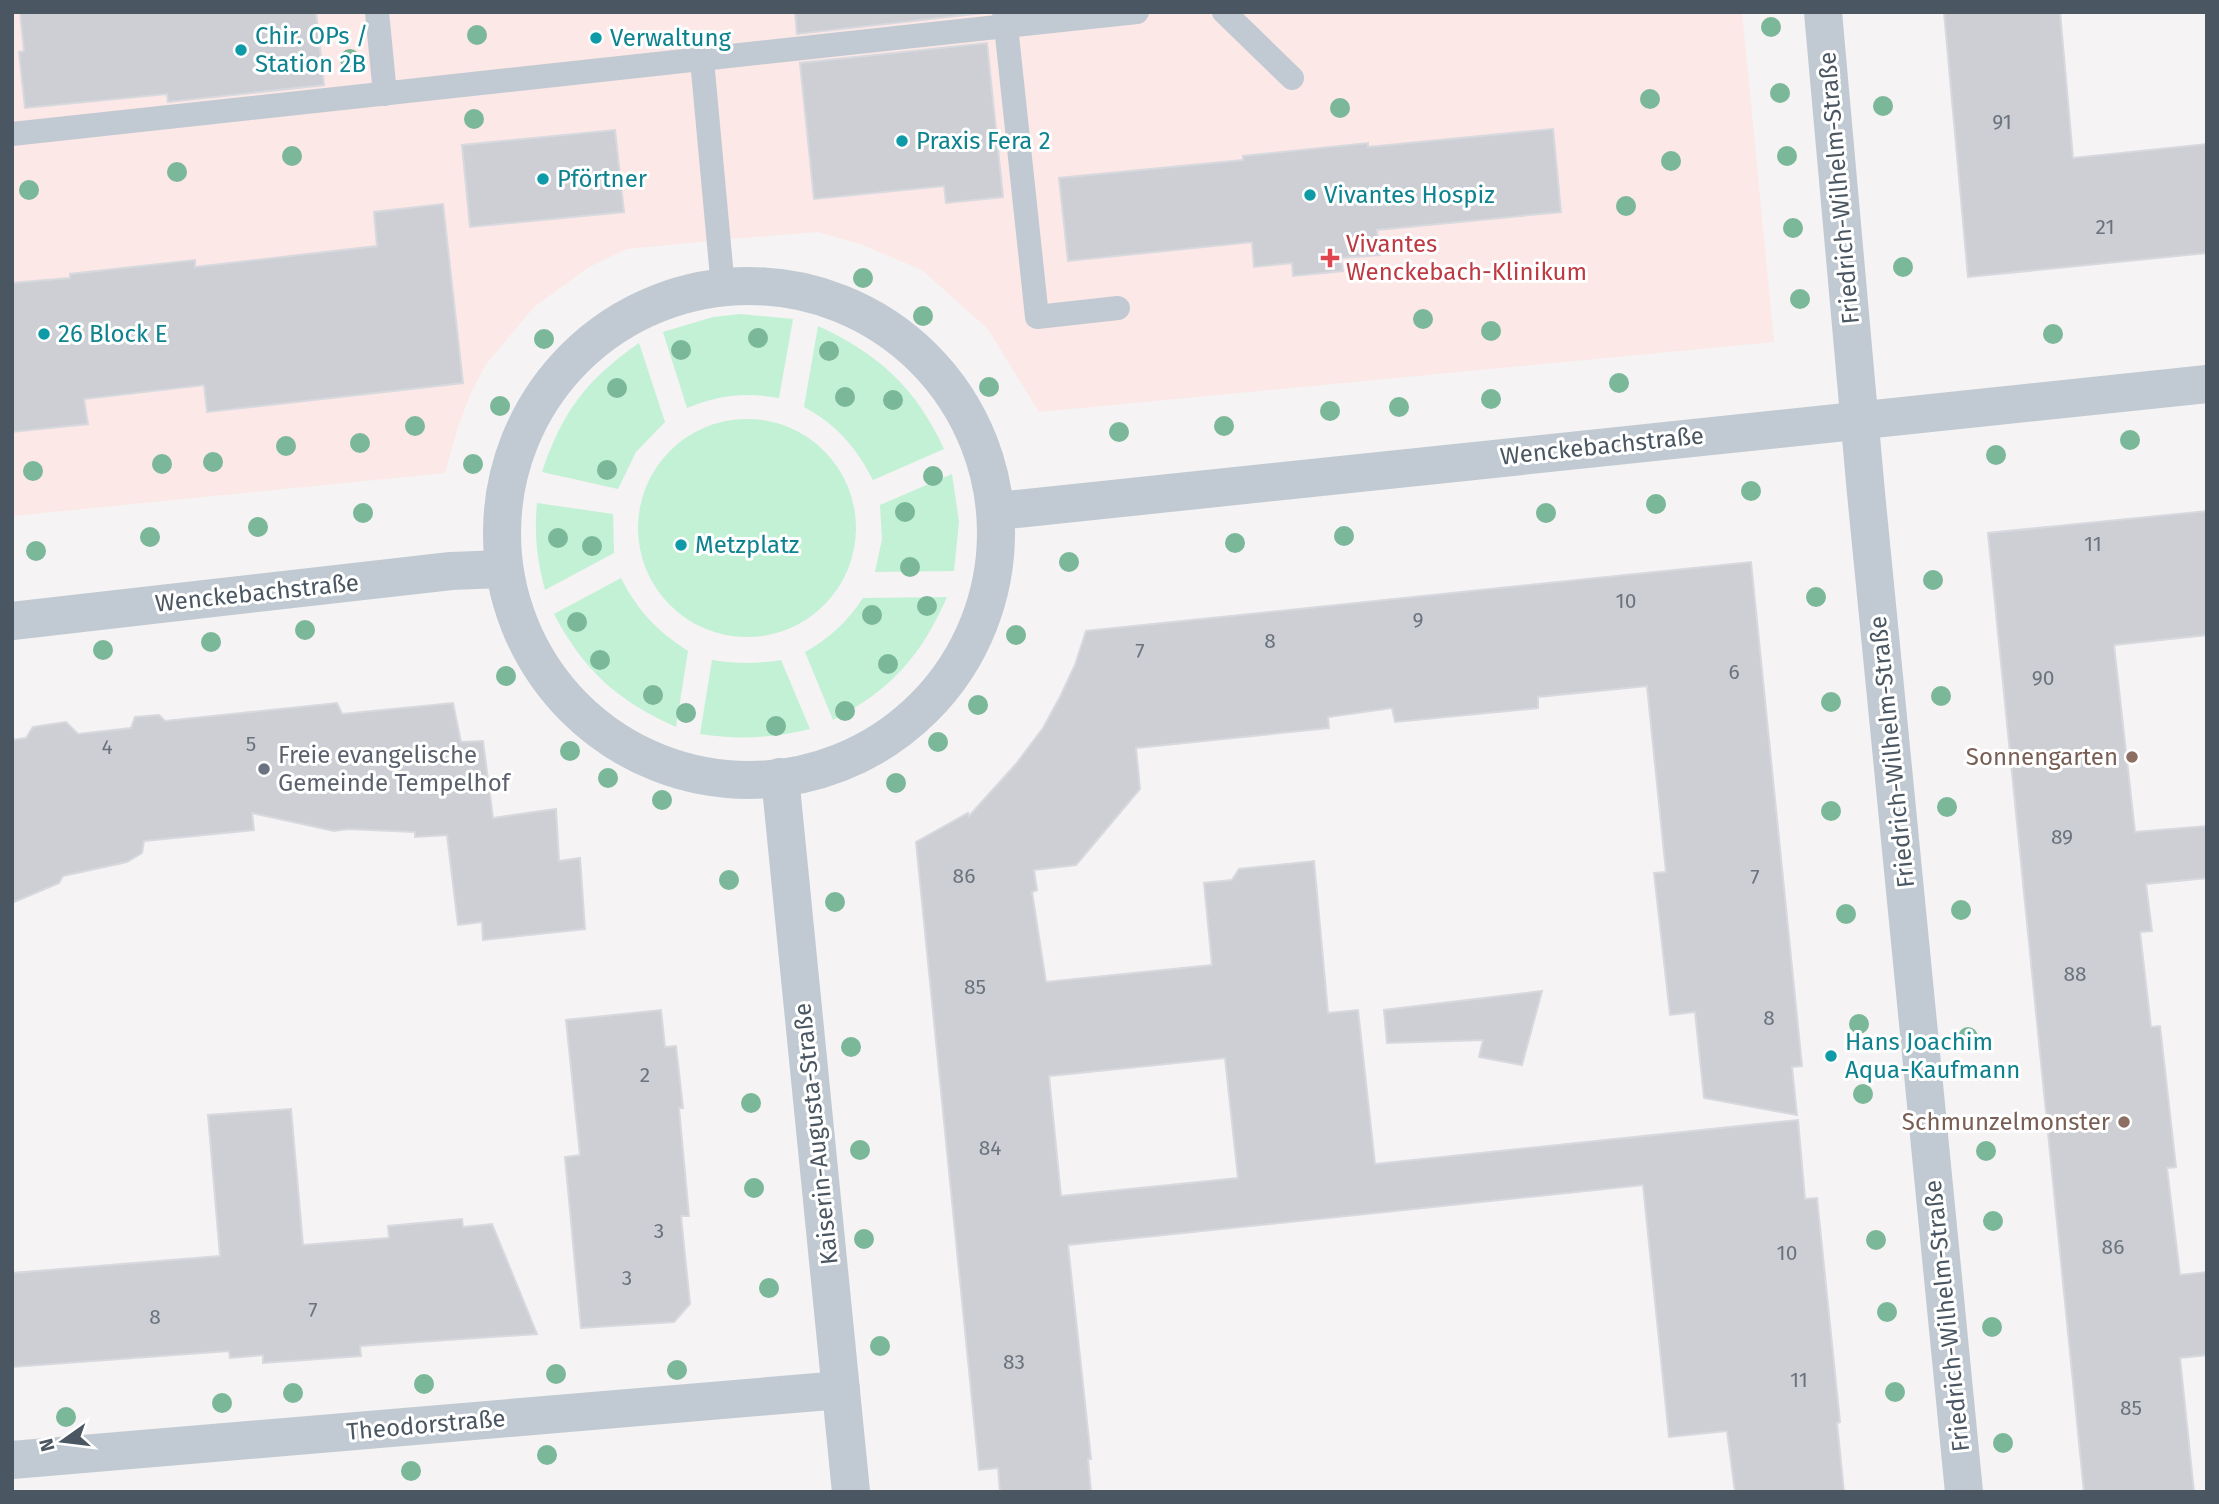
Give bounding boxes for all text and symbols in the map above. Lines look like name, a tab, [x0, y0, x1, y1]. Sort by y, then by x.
place label: Chir. OPs / Station 2B	[255, 22, 368, 78]
place label: Verwaltung	[610, 24, 732, 52]
marker: Verwaltung	[588, 30, 604, 46]
marker: Chir. OPs / Station 2B	[233, 42, 249, 58]
street label: Friedrich-Wilhelm-Straße	[1813, 51, 1865, 325]
house number: 91	[1992, 109, 2012, 135]
place label: Praxis Fera 2	[916, 127, 1051, 155]
marker: Praxis Fera 2	[894, 133, 910, 149]
place label: Pförtner	[557, 165, 648, 193]
marker: Pförtner	[535, 171, 551, 187]
place label: Vivantes Hospiz	[1324, 181, 1495, 209]
marker: Vivantes Hospiz	[1302, 187, 1318, 203]
house number: 21	[2096, 214, 2114, 240]
place label: Vivantes Wenckebach-Klinikum	[1346, 230, 1587, 286]
marker: Vivantes Wenckebach-Klinikum	[1320, 248, 1340, 268]
place label: 26 Block E	[58, 320, 168, 348]
marker: 26 Block E	[36, 326, 52, 342]
street label: Wenckebachstraße	[1499, 421, 1705, 471]
place label: Metzplatz	[695, 531, 799, 559]
house number: 11	[2084, 531, 2102, 557]
marker: Metzplatz	[673, 537, 689, 553]
street label: Wenckebachstraße	[154, 568, 360, 618]
house number: 10	[1616, 588, 1636, 614]
house number: 9	[1412, 607, 1424, 633]
street label: Friedrich-Wilhelm-Straße	[1864, 615, 1920, 889]
house number: 8	[1264, 628, 1276, 654]
house number: 7	[1135, 638, 1145, 664]
house number: 6	[1728, 659, 1740, 685]
house number: 90	[2032, 665, 2054, 691]
house number: 5	[246, 731, 256, 757]
house number: 4	[101, 734, 113, 760]
place label: Freie evangelische Gemeinde Tempelhof	[278, 741, 512, 797]
place label: Sonnengarten	[1966, 743, 2118, 771]
marker: Sonnengarten	[2124, 749, 2140, 765]
marker: Freie evangelische Gemeinde Tempelhof	[256, 761, 272, 777]
house number: 89	[2051, 824, 2073, 850]
house number: 86	[953, 863, 975, 889]
house number: 7	[1750, 864, 1760, 890]
house number: 88	[2063, 961, 2087, 987]
house number: 85	[964, 974, 986, 1000]
street label: Kaiserin-Augusta-Straße	[788, 1002, 844, 1266]
house number: 8	[1763, 1005, 1775, 1031]
place label: Hans Joachim Aqua-Kaufmann	[1845, 1028, 2020, 1084]
marker: Hans Joachim Aqua-Kaufmann	[1823, 1048, 1839, 1064]
house number: 2	[640, 1062, 650, 1088]
place label: Schmunzelmonster	[1902, 1108, 2111, 1136]
marker: Schmunzelmonster	[2116, 1114, 2132, 1130]
house number: 84	[979, 1135, 1001, 1161]
street label: Friedrich-Wilhelm-Straße	[1919, 1179, 1975, 1453]
house number: 3	[654, 1218, 664, 1244]
house number: 86	[2102, 1234, 2124, 1260]
house number: 10	[1777, 1240, 1797, 1266]
house number: 3	[622, 1265, 632, 1291]
house number: 7	[308, 1297, 318, 1323]
house number: 8	[149, 1304, 161, 1330]
house number: 83	[1003, 1349, 1025, 1375]
house number: 11	[1790, 1367, 1808, 1393]
house number: 85	[2120, 1395, 2142, 1421]
street label: Theodorstraße	[345, 1404, 507, 1446]
north arrow	[28, 1406, 98, 1476]
text: N	[34, 1436, 60, 1454]

